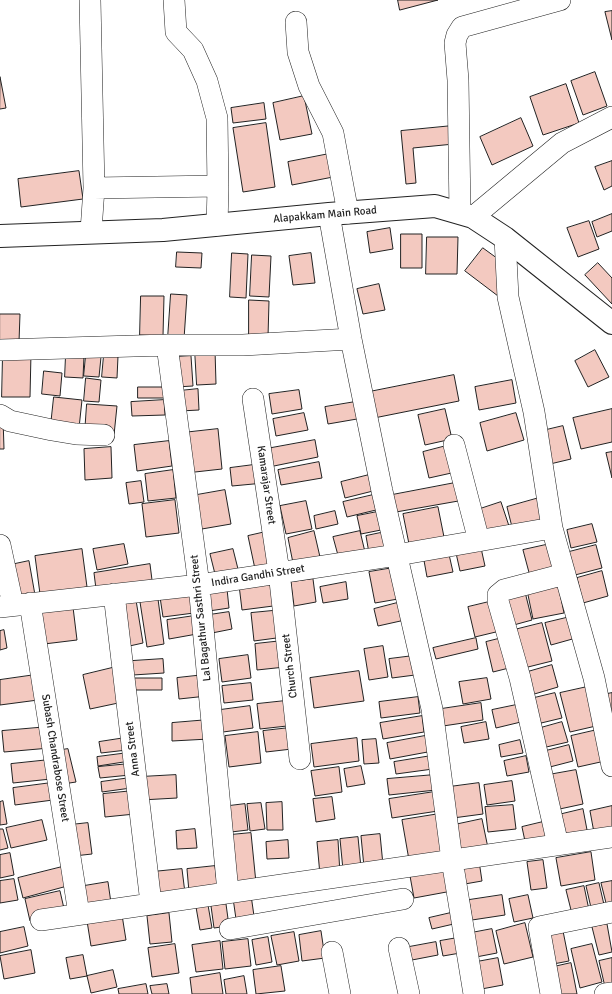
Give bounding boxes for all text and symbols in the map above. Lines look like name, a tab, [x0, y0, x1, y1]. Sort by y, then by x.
street label: Alapakkam Main Road	[273, 204, 377, 226]
street label: Kamarajar Street	[254, 445, 278, 525]
street label: Lal Bagathur Sasthri Street	[188, 554, 214, 682]
street label: Indira Gandhi Street	[210, 562, 306, 590]
street label: Church Street	[280, 633, 300, 699]
street label: Subash Chandrabose Street	[38, 693, 72, 823]
street label: Anna Street	[123, 721, 143, 777]

